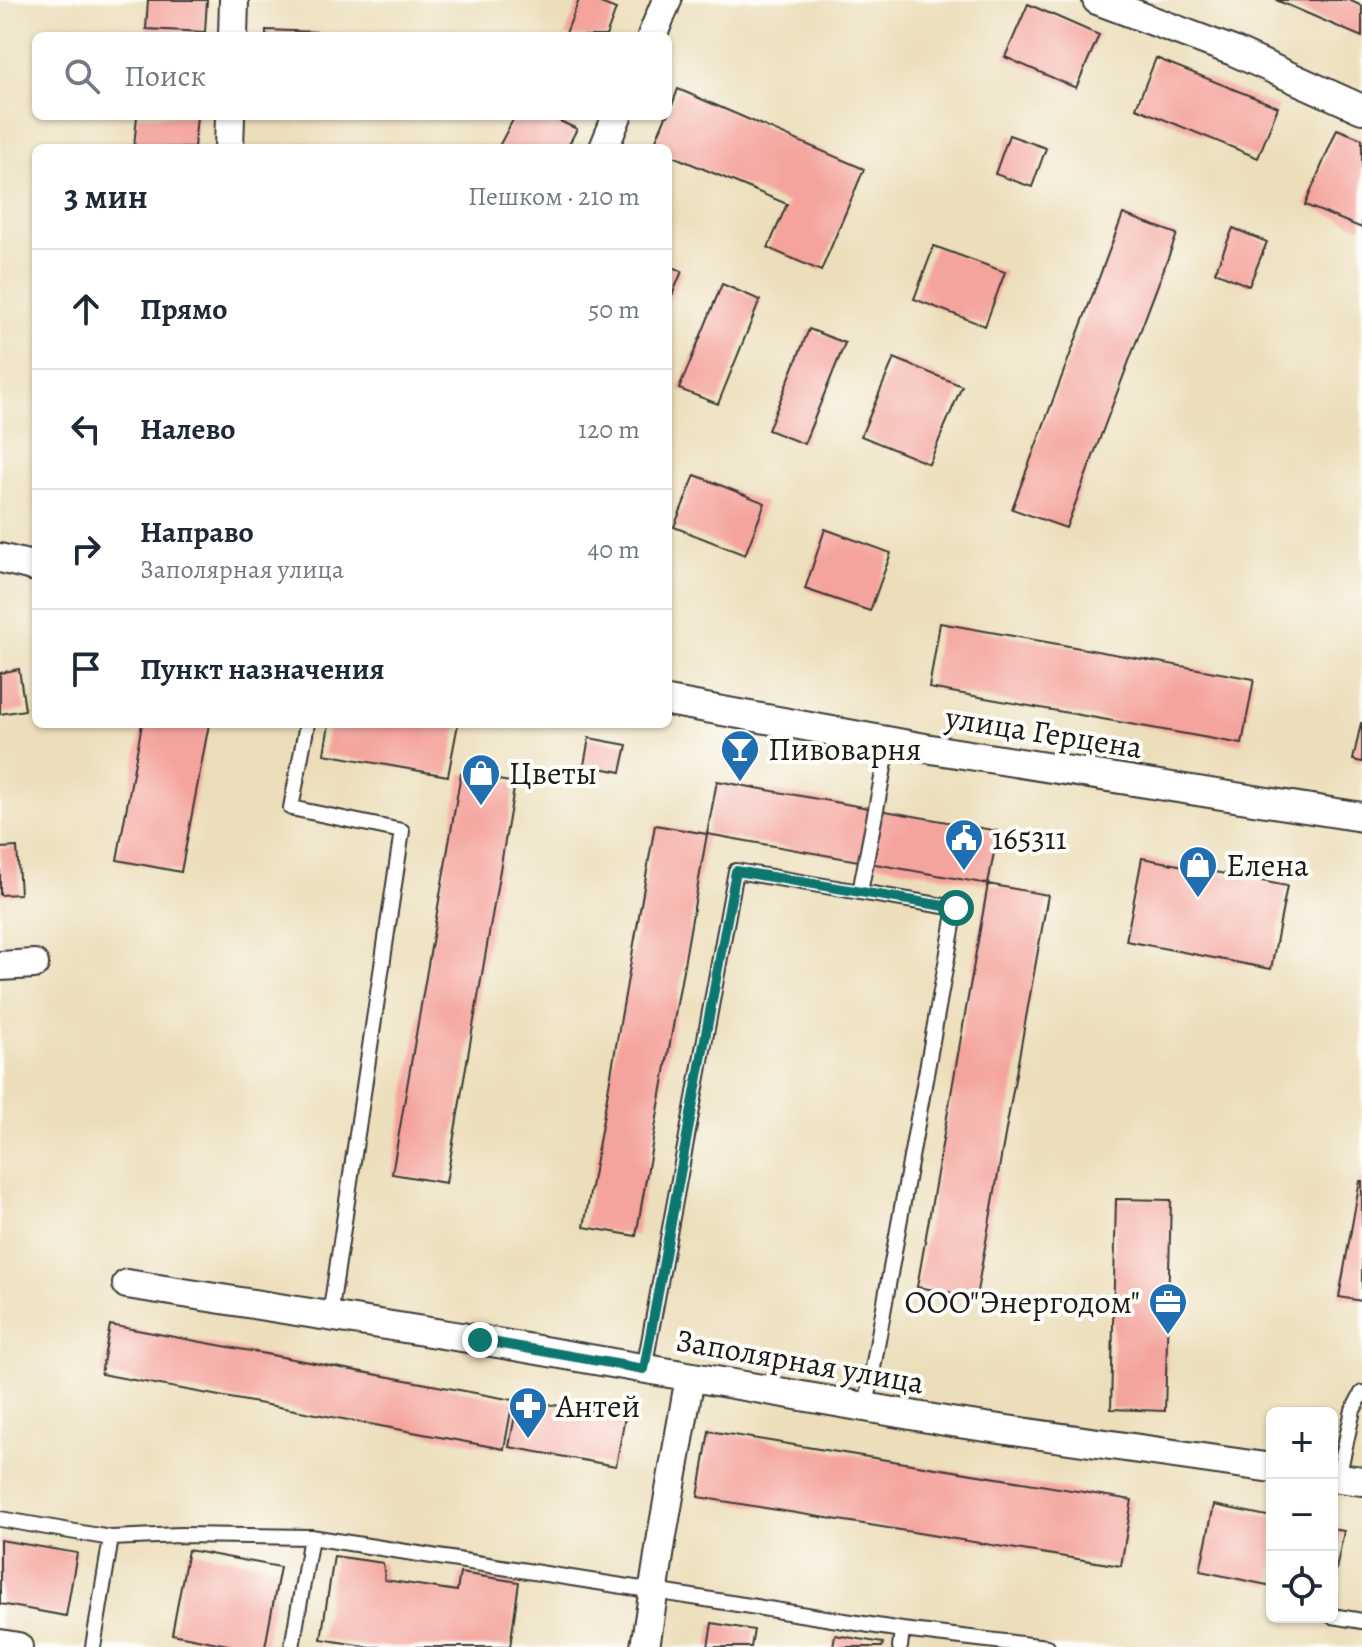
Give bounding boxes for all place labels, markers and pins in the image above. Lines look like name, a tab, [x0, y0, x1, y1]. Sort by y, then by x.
place label: Пивоварня	[768, 727, 921, 771]
bar icon: Пивоварня	[719, 728, 761, 783]
place label: Цветы	[509, 751, 597, 795]
shop icon: Цветы	[460, 752, 502, 807]
place label: 165311	[992, 816, 1067, 860]
public building icon: 165311	[943, 817, 985, 872]
place label: Елена	[1226, 843, 1309, 887]
shop icon: Елена	[1177, 844, 1219, 899]
place label: ООО"Энергодом"	[904, 1280, 1140, 1324]
office icon: ООО"Энергодом"	[1147, 1281, 1189, 1336]
place label: Антей	[555, 1384, 640, 1428]
pharmacy icon: Антей	[507, 1385, 549, 1440]

